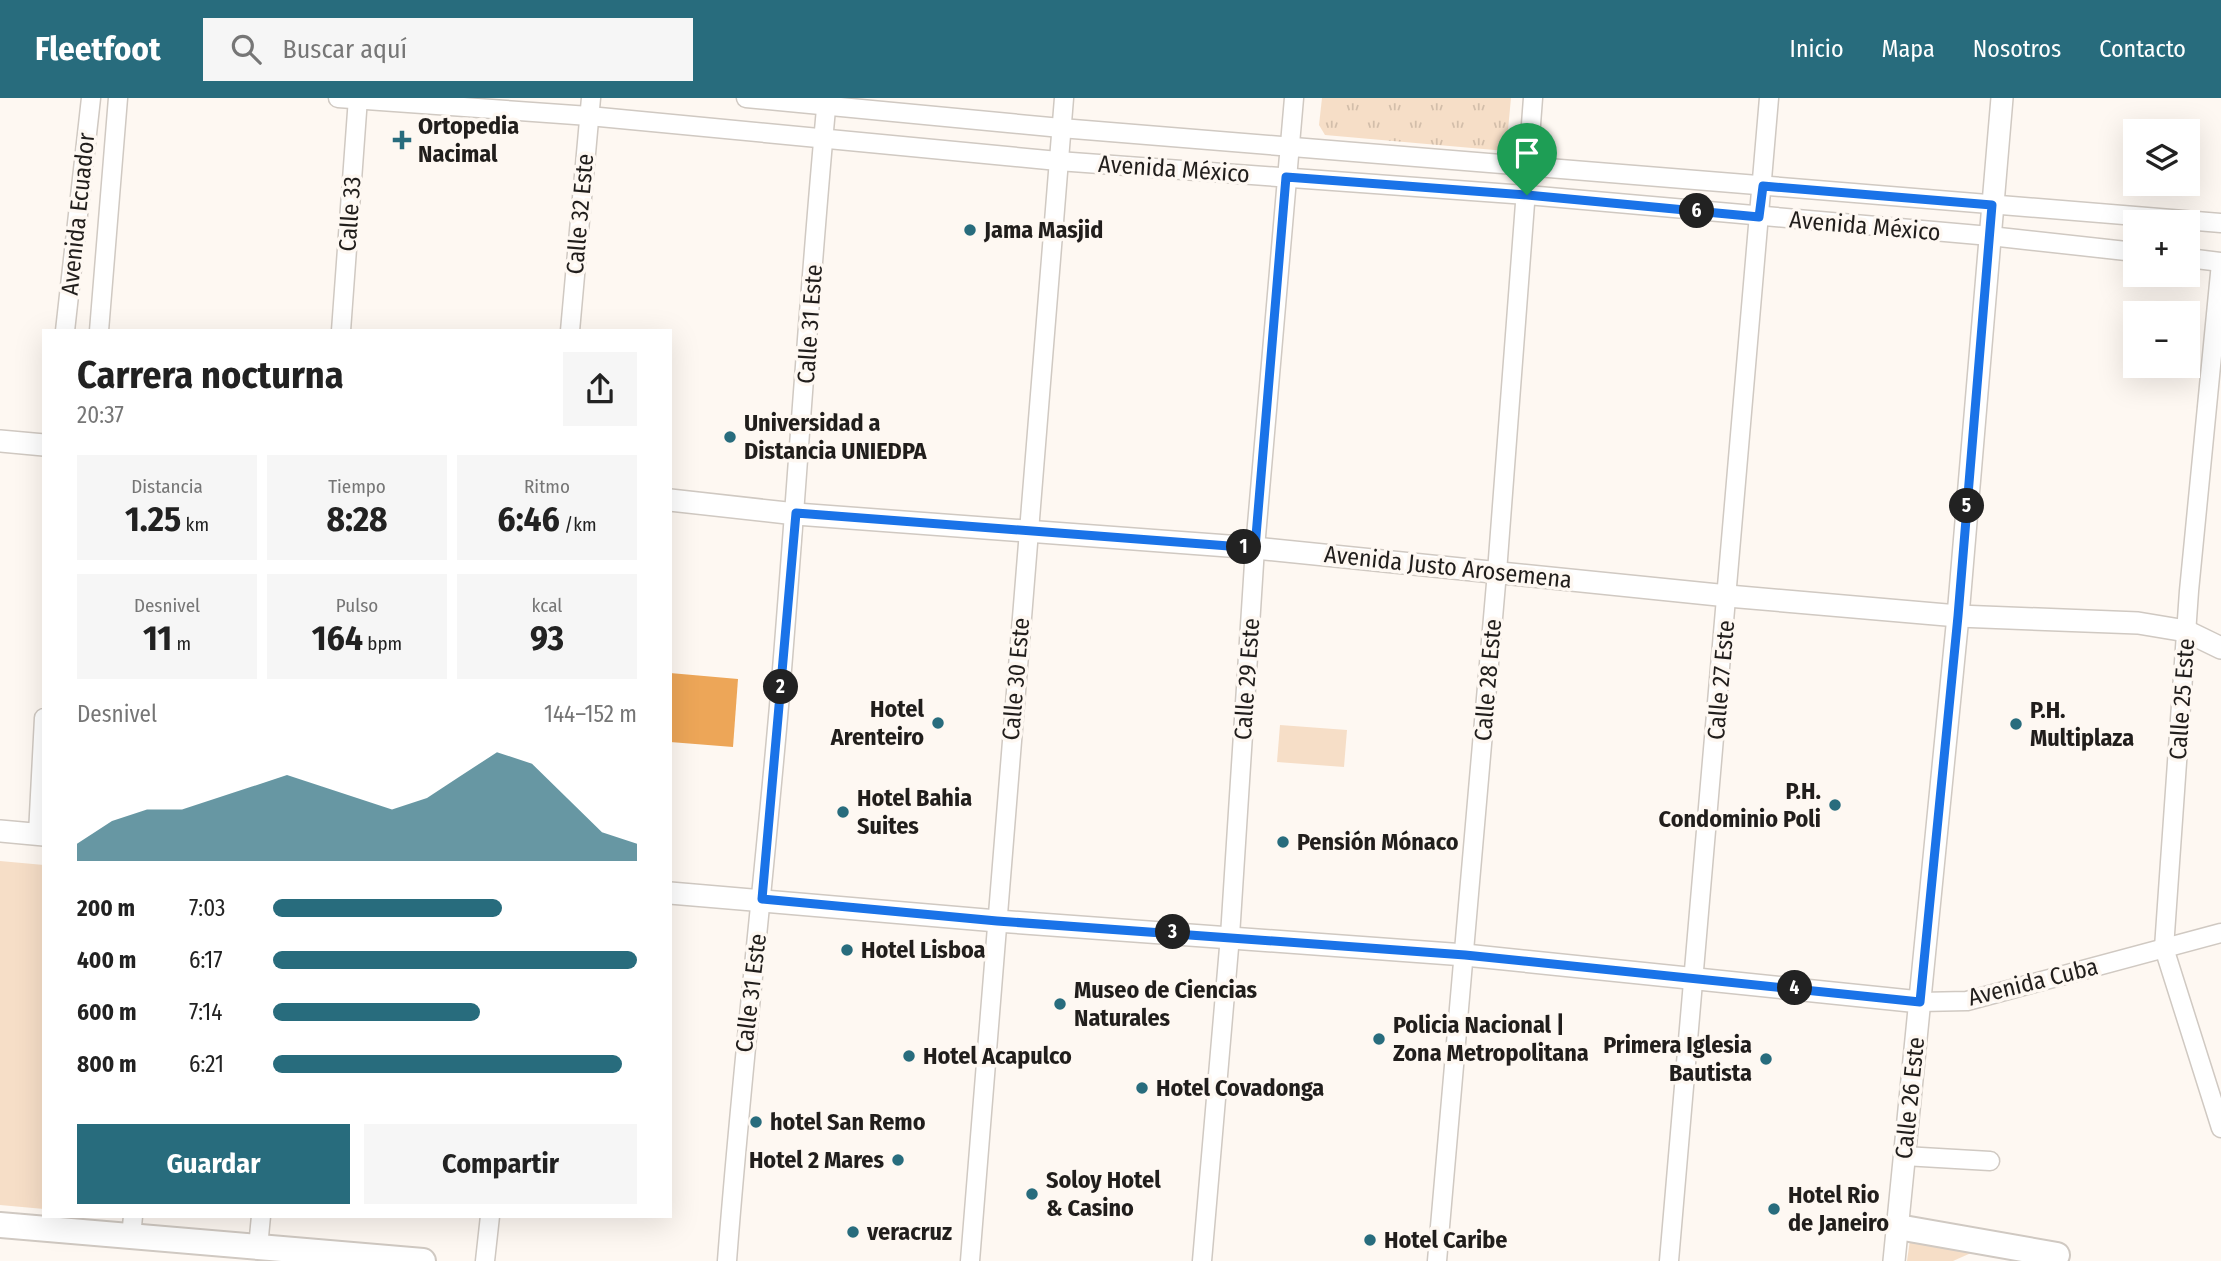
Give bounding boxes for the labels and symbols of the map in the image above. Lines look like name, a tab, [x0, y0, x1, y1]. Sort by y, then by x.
place label: Ortopedia Nacimal	[418, 112, 519, 168]
pin	[1497, 123, 1557, 195]
marker: Ortopedia Nacimal	[392, 130, 412, 150]
street label: Avenida Ecuador	[56, 131, 101, 297]
street label: Avenida México	[1097, 150, 1251, 188]
street label: Calle 32 Este	[561, 152, 599, 276]
street label: Calle 33	[333, 176, 367, 252]
pin: 6	[1680, 194, 1714, 228]
street label: Avenida México	[1788, 205, 1942, 247]
place label: Jama Masjid	[983, 216, 1103, 244]
marker: Jama Masjid	[962, 222, 978, 238]
street label: Calle 31 Este	[792, 263, 828, 385]
place label: Universidad a Distancia UNIEDPA	[744, 409, 928, 465]
marker: Universidad a Distancia UNIEDPA	[722, 429, 738, 445]
pin: 5	[1950, 488, 1984, 524]
pin: 1	[1226, 530, 1262, 564]
street label: Avenida Justo Arosemena	[1323, 540, 1573, 594]
street label: Calle 30 Este	[997, 616, 1035, 742]
street label: Calle 29 Este	[1229, 617, 1265, 741]
street label: Calle 28 Este	[1469, 618, 1507, 742]
street label: Calle 27 Este	[1702, 619, 1740, 741]
street label: Calle 25 Este	[2164, 637, 2200, 761]
pin: 2	[764, 670, 798, 704]
place label: Hotel Arenteiro	[830, 695, 924, 751]
place label: P.H. Multiplaza	[2030, 696, 2134, 752]
marker: Hotel Arenteiro	[930, 715, 946, 731]
marker: P.H. Multiplaza	[2008, 716, 2024, 732]
place label: P.H. Condominio Poli	[1659, 777, 1821, 833]
place label: Hotel Bahia Suites	[857, 784, 972, 840]
marker: P.H. Condominio Poli	[1827, 797, 1843, 813]
marker: Hotel Bahia Suites	[835, 804, 851, 820]
place label: Pensión Mónaco	[1297, 828, 1459, 856]
marker: Pensión Mónaco	[1275, 834, 1291, 850]
pin: 3	[1156, 914, 1190, 950]
street label: Calle 31 Este	[730, 932, 772, 1054]
place label: Hotel Lisboa	[861, 936, 986, 964]
marker: Hotel Lisboa	[839, 942, 855, 958]
street label: Avenida Cuba	[1965, 952, 2101, 1012]
pin: 4	[1778, 970, 1812, 1006]
place label: Museo de Ciencias Naturales	[1074, 976, 1257, 1032]
marker: Museo de Ciencias Naturales	[1052, 996, 1068, 1012]
place label: Policia Nacional | Zona Metropolitana	[1393, 1011, 1589, 1067]
marker: Policia Nacional | Zona Metropolitana	[1371, 1031, 1387, 1047]
place label: Primera Iglesia Bautista	[1603, 1031, 1752, 1087]
street label: Calle 26 Este	[1890, 1036, 1930, 1160]
place label: Hotel Acapulco	[923, 1042, 1072, 1070]
marker: Hotel Acapulco	[901, 1048, 917, 1064]
marker: Primera Iglesia Bautista	[1758, 1051, 1774, 1067]
place label: Hotel Covadonga	[1156, 1074, 1324, 1102]
marker: Hotel Covadonga	[1134, 1080, 1150, 1096]
place label: hotel San Remo	[770, 1108, 926, 1136]
marker: hotel San Remo	[748, 1114, 764, 1130]
place label: Hotel 2 Mares	[749, 1146, 884, 1174]
marker: Hotel 2 Mares	[890, 1152, 906, 1168]
place label: Soloy Hotel & Casino	[1046, 1166, 1161, 1222]
place label: Hotel Rio de Janeiro	[1788, 1181, 1889, 1237]
marker: Soloy Hotel & Casino	[1024, 1186, 1040, 1202]
marker: Hotel Rio de Janeiro	[1766, 1201, 1782, 1217]
place label: veracruz	[866, 1218, 952, 1246]
marker: veracruz	[845, 1224, 861, 1240]
place label: Hotel Caribe	[1384, 1226, 1507, 1254]
marker: Hotel Caribe	[1362, 1232, 1378, 1248]

